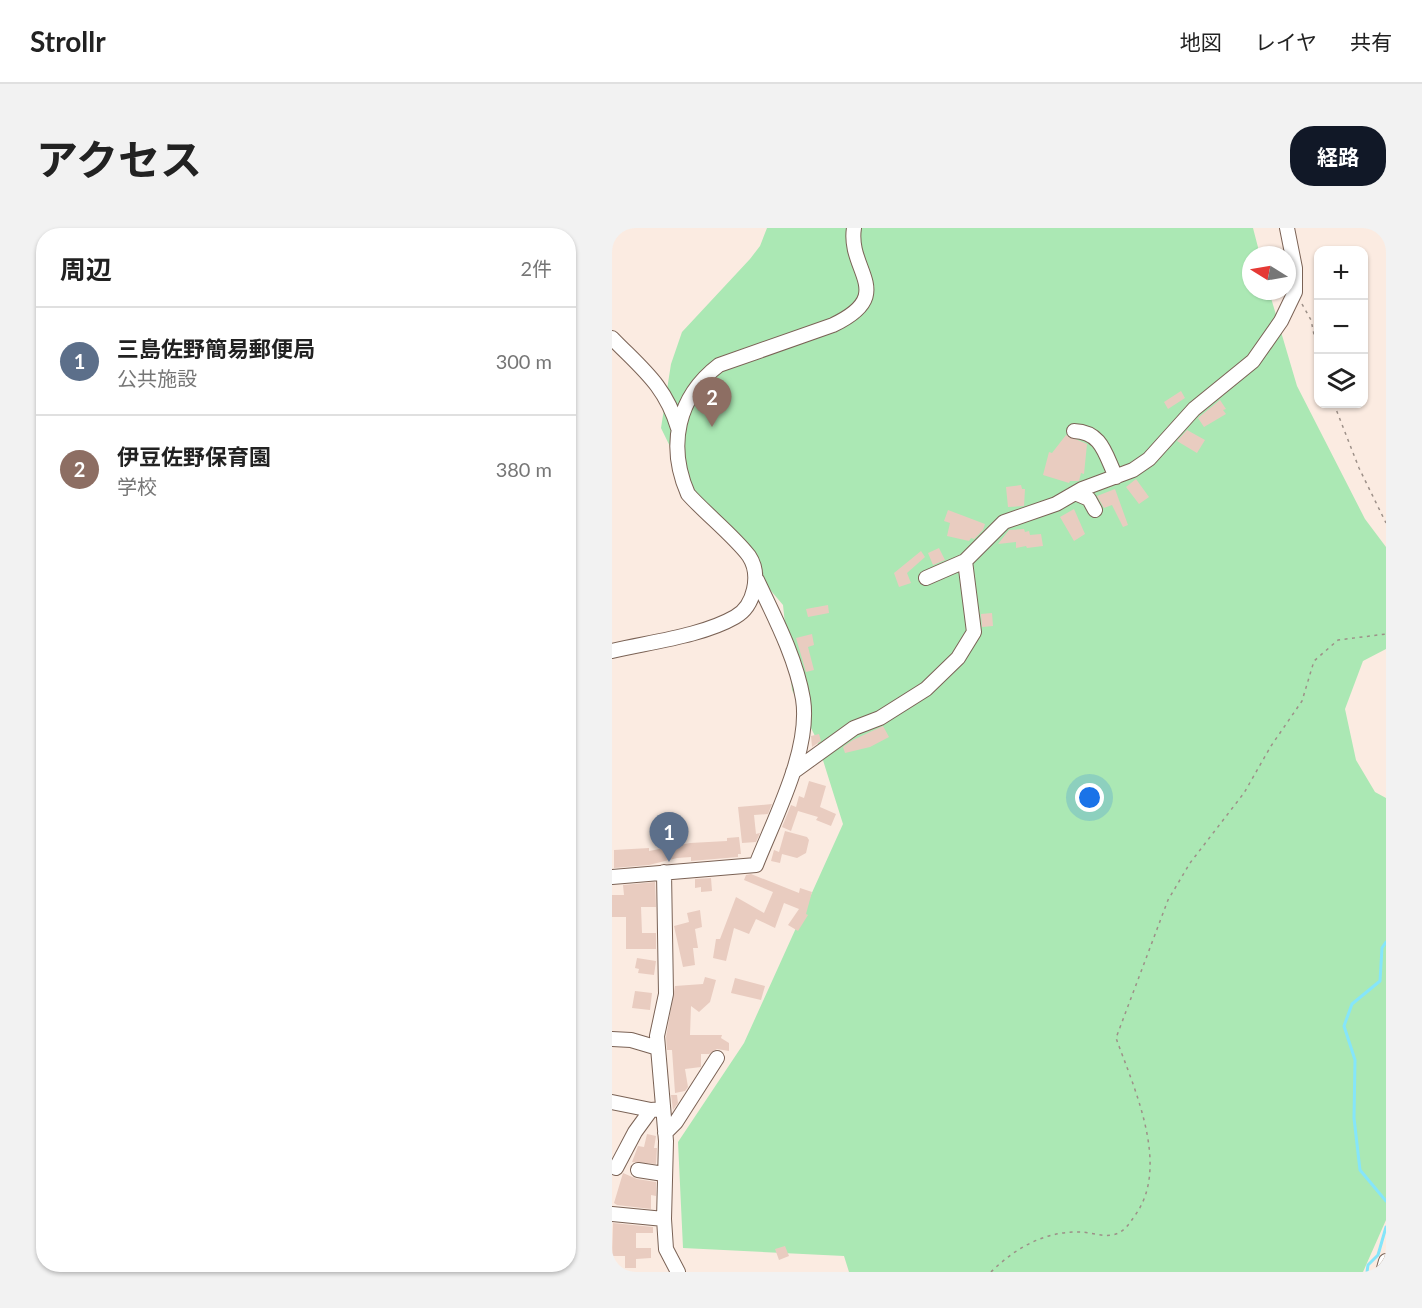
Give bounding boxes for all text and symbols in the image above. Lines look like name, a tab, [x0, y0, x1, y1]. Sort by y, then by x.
text: Strollr	[30, 24, 106, 58]
text: 地図	[1180, 29, 1222, 54]
text: レイヤ	[1255, 29, 1317, 54]
text: 共有	[1350, 29, 1392, 54]
button: 経路	[1290, 126, 1386, 186]
text: アクセス	[36, 134, 202, 184]
north arrow	[1242, 246, 1296, 300]
map controls	[1314, 246, 1368, 408]
button: +	[1314, 246, 1368, 300]
text: 周辺	[60, 253, 112, 285]
text: 2件	[520, 256, 552, 280]
button: −	[1314, 300, 1368, 354]
text: 三島佐野簡易郵便局	[117, 335, 315, 362]
text: 1	[74, 349, 85, 373]
text: 300 m	[496, 349, 552, 373]
button: layers	[1314, 354, 1368, 408]
text: 公共施設	[117, 366, 197, 390]
pin: 2	[692, 378, 732, 427]
text: 伊豆佐野保育園	[117, 443, 271, 470]
text: 2	[74, 457, 85, 481]
text: 380 m	[496, 457, 552, 481]
text: 学校	[117, 474, 157, 498]
your location	[1075, 783, 1104, 812]
pin: 1	[650, 812, 688, 862]

